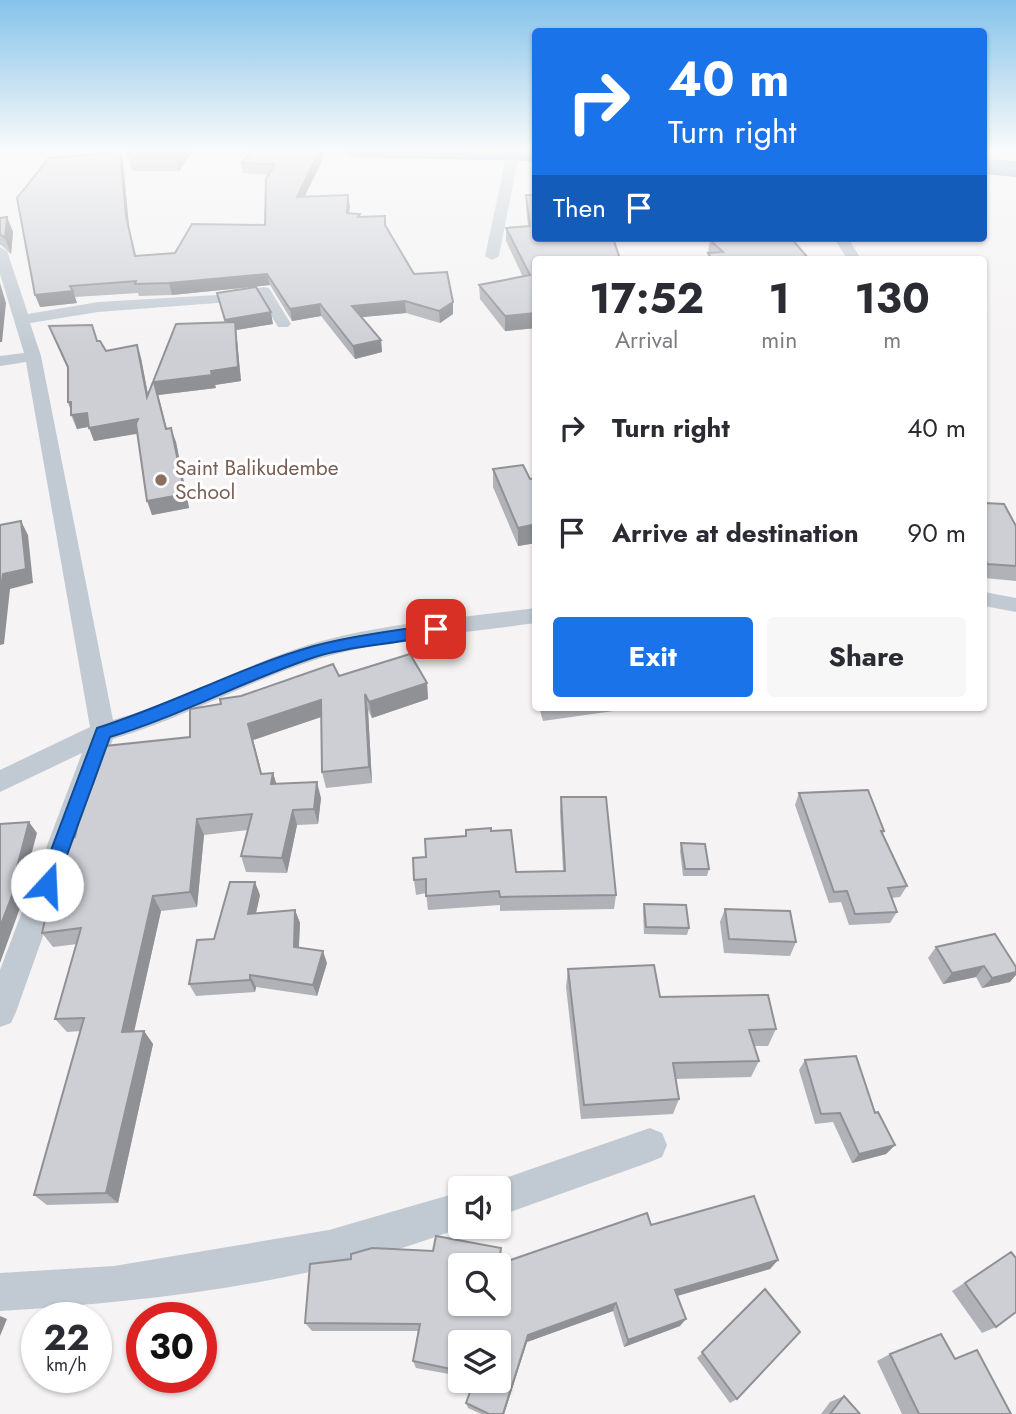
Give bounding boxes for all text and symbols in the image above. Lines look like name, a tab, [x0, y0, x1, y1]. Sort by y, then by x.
text: 40 m	[668, 44, 790, 114]
icon: right	[553, 56, 644, 147]
text: Turn right	[668, 109, 797, 155]
text: Then	[553, 189, 606, 227]
icon: arrive	[620, 189, 658, 227]
text: 17:52	[589, 268, 704, 329]
text: 1	[769, 268, 790, 329]
text: 130	[854, 268, 930, 329]
text: Arrival	[615, 323, 678, 357]
text: min	[761, 323, 797, 357]
text: m	[883, 323, 901, 357]
icon: right	[553, 409, 591, 447]
text: Turn right	[612, 409, 730, 447]
text: 40 m	[907, 409, 966, 447]
place label: Saint Balikudembe School	[175, 453, 339, 507]
marker: Saint Balikudembe School	[153, 472, 169, 488]
icon: arrive	[553, 514, 591, 552]
text: Arrive at destination	[612, 514, 859, 552]
text: 90 m	[907, 514, 966, 552]
pin	[406, 599, 466, 659]
icon: arrive	[417, 610, 455, 648]
button: Exit	[553, 617, 753, 697]
button: Share	[767, 617, 966, 697]
position arrow	[10, 848, 84, 922]
map controls	[448, 1176, 511, 1393]
button: sound	[448, 1176, 511, 1239]
button: search	[448, 1253, 511, 1316]
speed limit sign: 30	[126, 1302, 217, 1393]
text: 22	[44, 1313, 89, 1363]
button: layers	[448, 1330, 511, 1393]
text: km/h	[46, 1352, 87, 1378]

